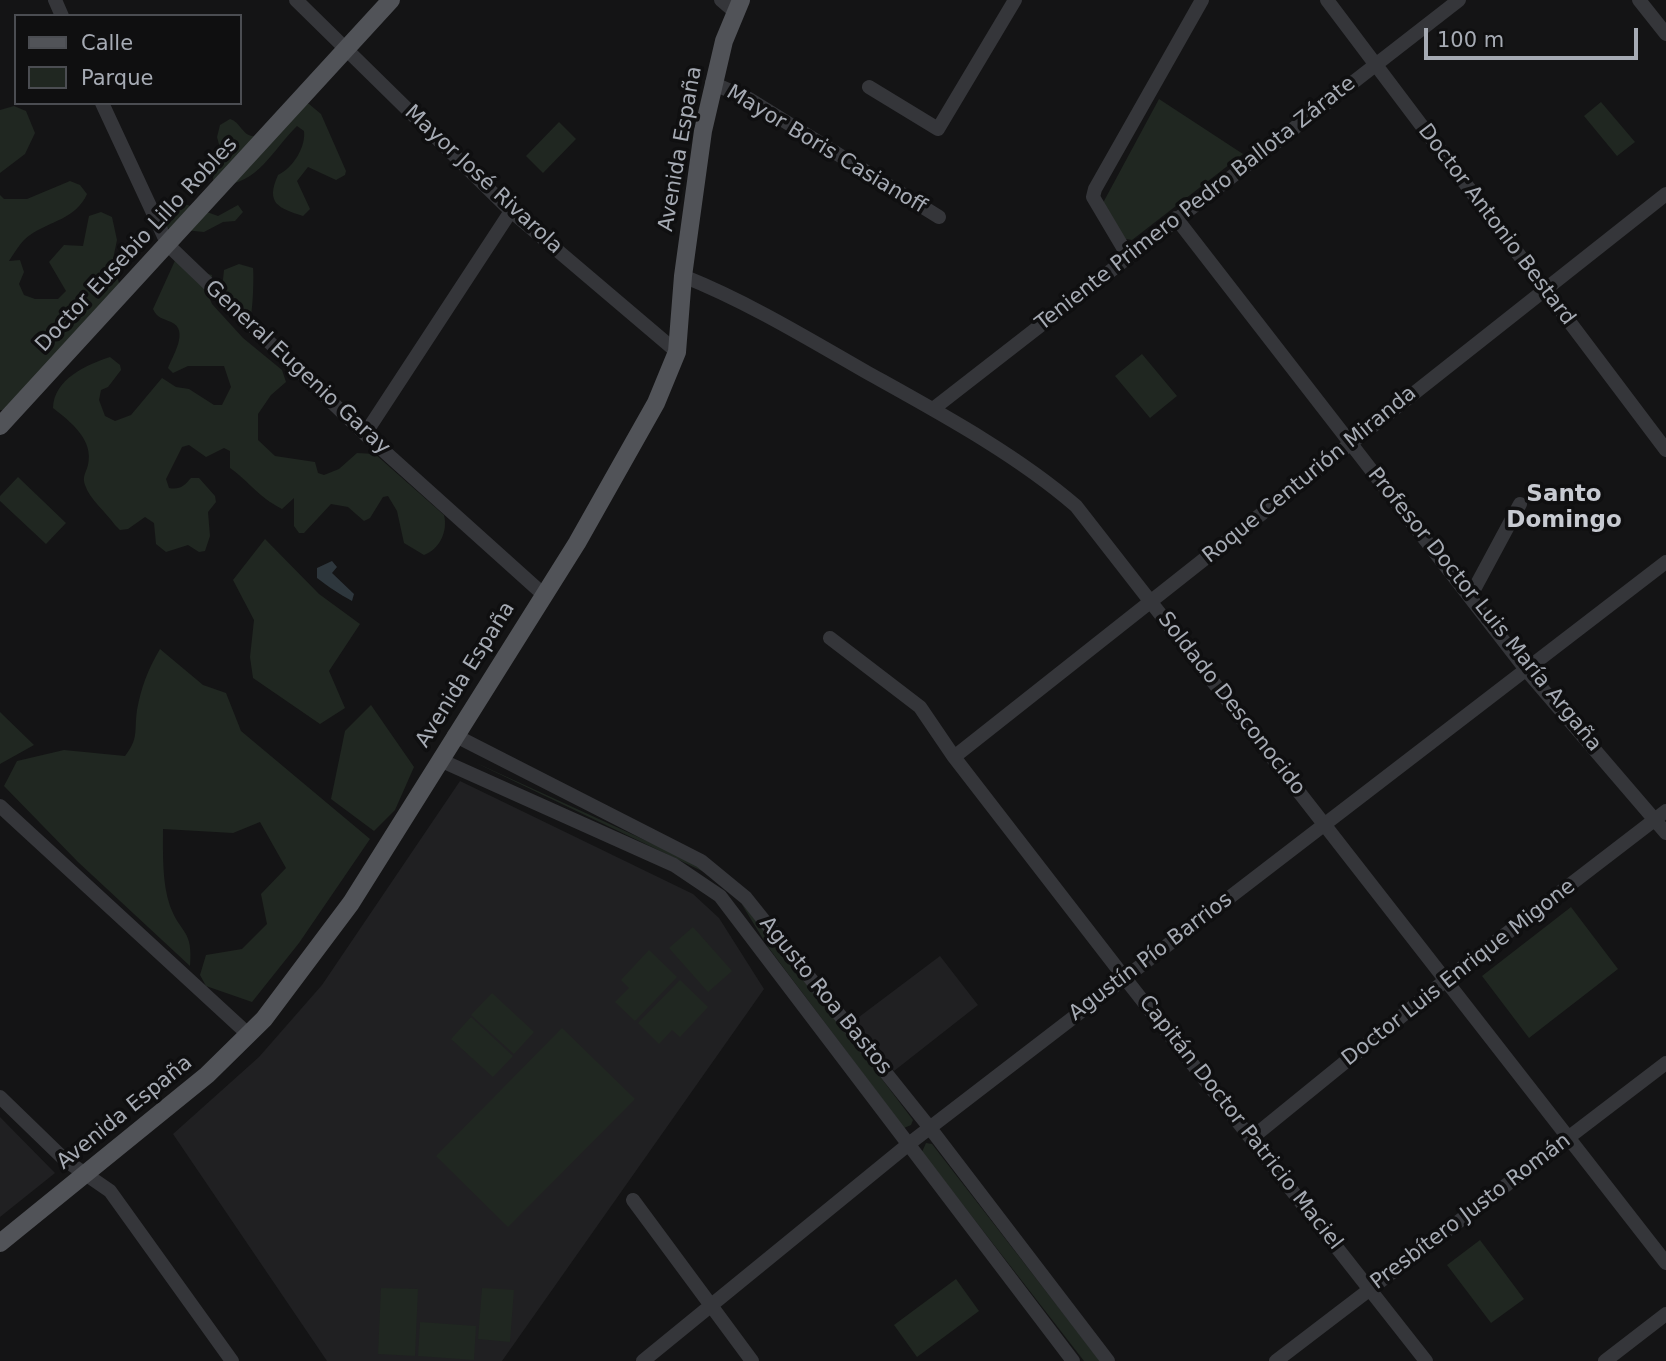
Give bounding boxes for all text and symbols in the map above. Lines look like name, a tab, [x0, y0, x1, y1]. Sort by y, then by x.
legend	[14, 14, 242, 105]
scale bar	[1428, 14, 1642, 58]
text: 100 m	[1437, 28, 1504, 52]
text: Calle	[81, 31, 133, 55]
street label: Avenida España	[654, 65, 708, 233]
text: Parque	[81, 66, 153, 90]
street label: Teniente Primero Pedro Ballota Zárate	[1031, 71, 1361, 337]
street label: Mayor Boris Casianoff	[721, 80, 931, 220]
street label: Mayor José Rivarola	[399, 100, 567, 260]
street label: Doctor Antonio Bestard	[1412, 119, 1580, 331]
street label: Doctor Eusebio Lillo Robles	[31, 132, 243, 358]
street label: General Eugenio Garay	[199, 276, 395, 460]
street label: Roque Centurión Miranda	[1198, 381, 1422, 569]
street label: Profesor Doctor Luis María Argaña	[1362, 463, 1606, 757]
district label: Santo Domingo	[1506, 481, 1622, 535]
street label: Avenida España	[411, 597, 521, 753]
street label: Soldado Desconocido	[1152, 608, 1310, 800]
street label: Doctor Luis Enrique Migone	[1337, 874, 1581, 1072]
street label: Agustín Pío Barrios	[1064, 887, 1238, 1027]
street label: Agusto Roa Bastos	[754, 912, 896, 1080]
street label: Capitán Doctor Patricio Maciel	[1133, 991, 1347, 1255]
street label: Avenida España	[52, 1051, 198, 1175]
street label: Presbítero Justo Román	[1366, 1129, 1576, 1295]

